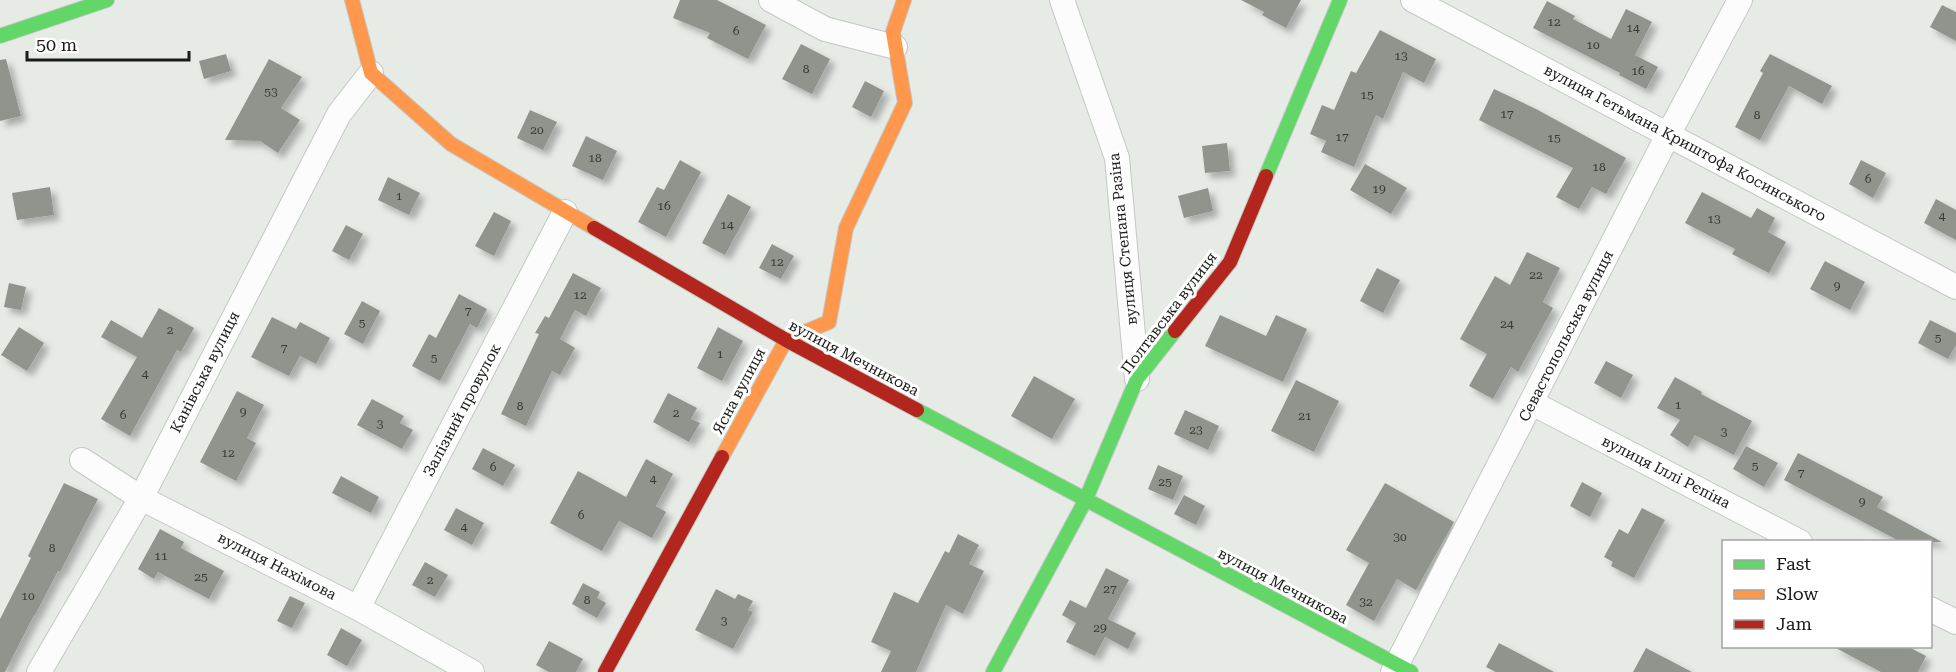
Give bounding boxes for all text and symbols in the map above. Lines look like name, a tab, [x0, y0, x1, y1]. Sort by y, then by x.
house number: 12	[1547, 15, 1561, 29]
house number: 14	[1626, 21, 1640, 35]
scale bar	[27, 24, 189, 62]
house number: 6	[733, 24, 740, 38]
text: 50 m	[36, 34, 77, 55]
house number: 10	[1586, 38, 1600, 52]
house number: 13	[1394, 49, 1408, 63]
street label: вулиця Гетьмана Криштофа Косинського	[1541, 61, 1829, 225]
house number: 8	[803, 62, 810, 76]
house number: 16	[1631, 64, 1645, 78]
house number: 53	[264, 85, 278, 99]
house number: 15	[1360, 88, 1374, 102]
house number: 17	[1500, 107, 1514, 121]
house number: 8	[1754, 108, 1761, 122]
house number: 20	[530, 123, 544, 137]
house number: 17	[1335, 130, 1349, 144]
house number: 15	[1547, 131, 1561, 145]
house number: 18	[588, 151, 602, 165]
street label: вулиця Степана Разіна	[1105, 152, 1141, 326]
house number: 18	[1592, 160, 1606, 174]
house number: 6	[1865, 172, 1872, 186]
house number: 19	[1372, 182, 1386, 196]
house number: 1	[396, 189, 403, 203]
house number: 16	[657, 199, 671, 213]
house number: 4	[1939, 209, 1946, 223]
house number: 13	[1707, 212, 1721, 226]
house number: 14	[720, 218, 734, 232]
street label: Севастопольська вулиця	[1515, 247, 1617, 425]
street label: Полтавська вулиця	[1117, 249, 1221, 377]
house number: 12	[770, 255, 784, 269]
house number: 22	[1529, 268, 1543, 282]
house number: 9	[1834, 279, 1841, 293]
house number: 12	[573, 288, 587, 302]
house number: 7	[465, 304, 472, 318]
street label: Канівська вулиця	[167, 308, 243, 436]
house number: 5	[359, 316, 366, 330]
street label: вулиця Мечникова	[786, 316, 922, 400]
house number: 24	[1500, 317, 1514, 331]
house number: 2	[167, 323, 174, 337]
house number: 5	[1935, 331, 1942, 345]
street label: Залізний провулок	[419, 340, 505, 480]
house number: 7	[281, 341, 288, 355]
street label: Ясна вулиця	[709, 345, 769, 437]
house number: 1	[717, 347, 724, 361]
house number: 5	[431, 351, 438, 365]
house number: 4	[142, 367, 149, 381]
house number: 1	[1675, 398, 1682, 412]
house number: 8	[517, 399, 524, 413]
house number: 9	[240, 405, 247, 419]
house number: 2	[673, 406, 680, 420]
house number: 6	[120, 408, 127, 422]
house number: 21	[1298, 409, 1312, 423]
house number: 3	[377, 417, 384, 431]
house number: 23	[1189, 423, 1203, 437]
house number: 3	[1721, 425, 1728, 439]
street label: вулиця Іллі Рєпіна	[1599, 432, 1733, 512]
house number: 12	[221, 446, 235, 460]
house number: 5	[1752, 459, 1759, 473]
house number: 6	[490, 460, 497, 474]
house number: 7	[1798, 466, 1805, 480]
house number: 4	[650, 472, 657, 486]
house number: 25	[1158, 475, 1172, 489]
house number: 9	[1859, 495, 1866, 509]
house number: 6	[578, 508, 585, 522]
house number: 4	[461, 520, 468, 534]
street label: вулиця Нахімова	[215, 528, 339, 604]
house number: 30	[1393, 530, 1407, 544]
legend	[1722, 540, 1932, 648]
house number: 8	[49, 541, 56, 555]
street label: вулиця Мечникова	[1215, 544, 1351, 628]
house number: 11	[154, 549, 168, 563]
text: Fast	[1776, 553, 1811, 574]
house number: 25	[194, 570, 208, 584]
house number: 2	[427, 573, 434, 587]
house number: 27	[1103, 582, 1117, 596]
text: Slow	[1776, 583, 1818, 604]
house number: 10	[21, 589, 35, 603]
house number: 8	[584, 593, 591, 607]
house number: 32	[1359, 595, 1373, 609]
text: Jam	[1776, 613, 1812, 634]
house number: 3	[721, 614, 728, 628]
house number: 29	[1093, 621, 1107, 635]

